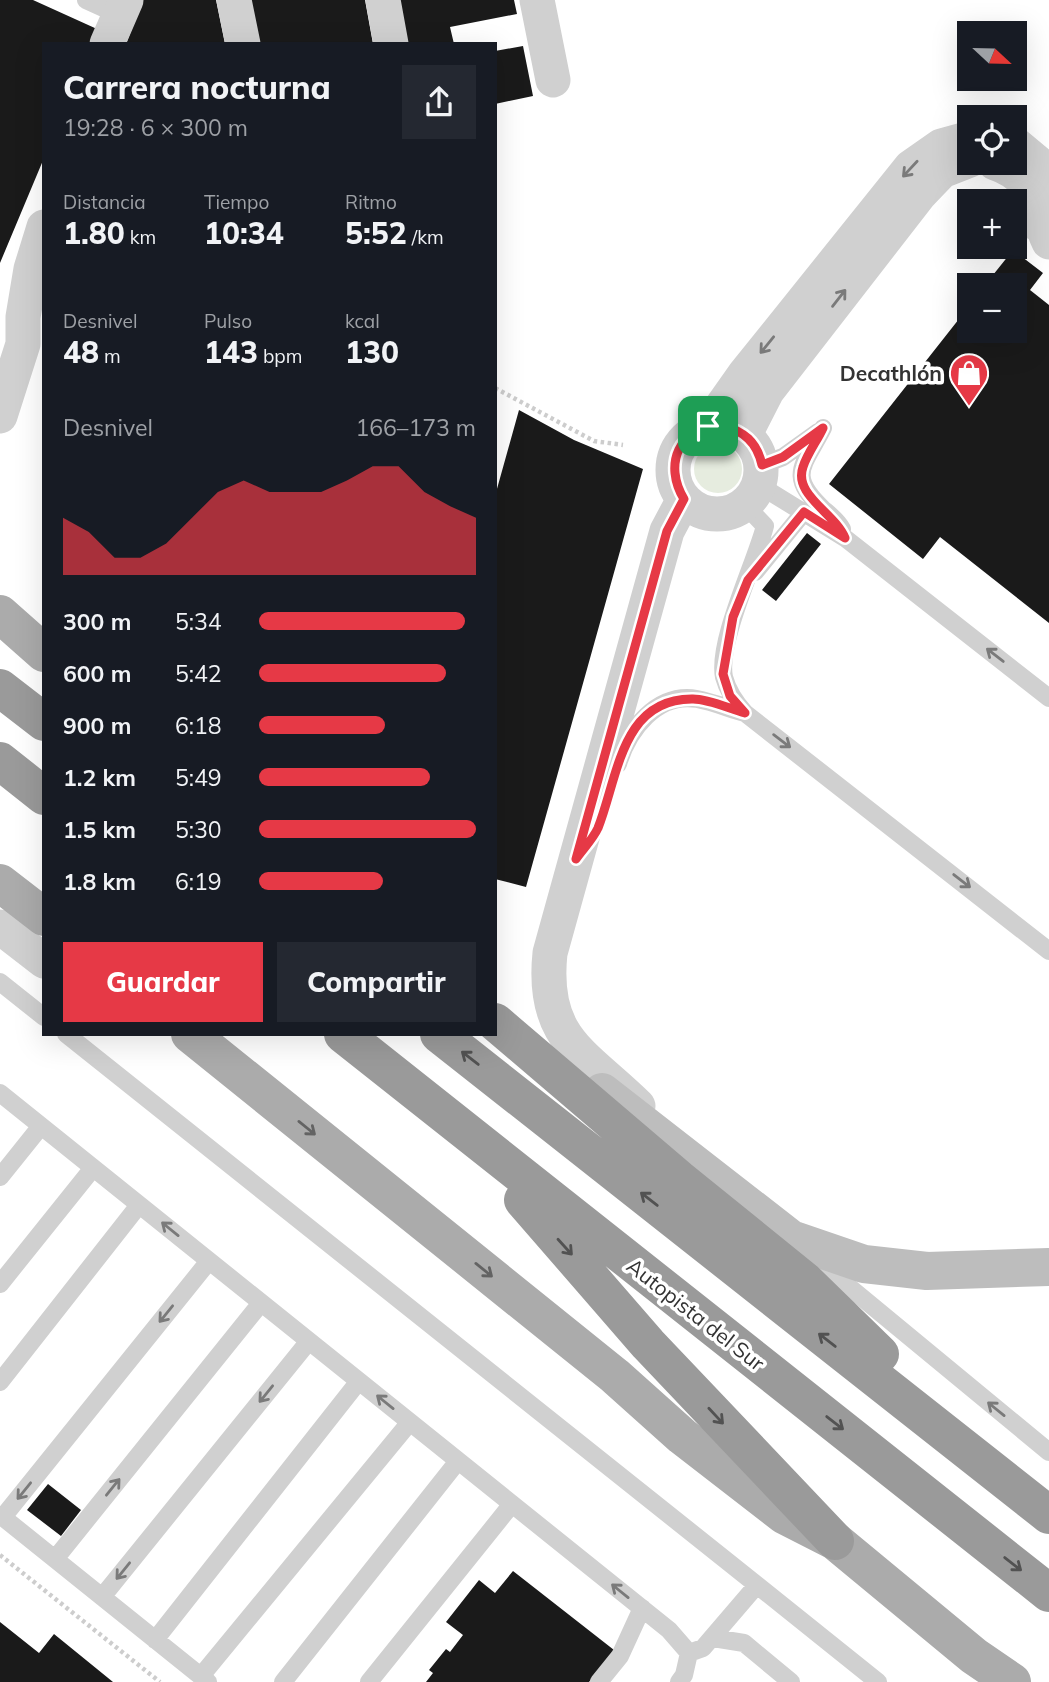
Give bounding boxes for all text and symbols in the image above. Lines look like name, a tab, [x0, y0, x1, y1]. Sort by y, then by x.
north arrow	[957, 21, 1027, 91]
map controls	[957, 21, 1027, 343]
button: share	[402, 65, 476, 139]
text: Carrera nocturna	[63, 67, 331, 107]
button: locate	[957, 105, 1027, 175]
text: 19:28 · 6 × 300 m	[63, 113, 248, 142]
one-way arrow	[902, 160, 919, 177]
button: +	[957, 189, 1027, 259]
text: Distancia	[63, 190, 146, 214]
text: Tiempo	[204, 190, 269, 214]
text: Ritmo	[345, 190, 397, 214]
text: 1.80	[63, 214, 125, 252]
text: 10:34	[204, 214, 284, 252]
text: 5:52	[345, 214, 407, 252]
text: km	[125, 225, 156, 249]
text: /km	[407, 225, 444, 249]
button: −	[957, 273, 1027, 343]
one-way arrow	[831, 289, 846, 308]
text: Desnivel	[63, 309, 137, 333]
text: Pulso	[204, 309, 252, 333]
text: kcal	[345, 309, 380, 333]
text: 48	[63, 333, 99, 371]
text: 143	[204, 333, 258, 371]
text: 130	[345, 333, 399, 371]
one-way arrow	[760, 336, 775, 354]
text: m	[99, 344, 121, 368]
text: bpm	[258, 344, 302, 368]
shop icon: Decathlón	[948, 352, 990, 407]
place label: Decathlón	[840, 360, 942, 386]
pin	[678, 396, 738, 456]
icon: arrive	[689, 407, 727, 445]
text: Desnivel	[63, 413, 153, 442]
text: 166–173 m	[355, 413, 476, 442]
text: 300 m	[63, 607, 131, 636]
text: 5:34	[175, 607, 222, 636]
one-way arrow	[987, 648, 1005, 663]
text: 600 m	[63, 659, 131, 688]
text: 5:42	[175, 659, 222, 688]
text: 900 m	[63, 711, 131, 740]
text: 6:18	[175, 711, 222, 740]
one-way arrow	[772, 734, 791, 749]
text: 1.2 km	[63, 763, 136, 792]
text: 5:49	[175, 763, 222, 792]
text: 1.5 km	[63, 815, 136, 844]
text: 5:30	[175, 815, 222, 844]
text: 1.8 km	[63, 867, 136, 896]
text: 6:19	[175, 867, 222, 896]
one-way arrow	[952, 874, 970, 889]
button: Guardar	[63, 942, 263, 1022]
button: Compartir	[277, 942, 476, 1022]
one-way arrow	[461, 1051, 480, 1066]
one-way arrow	[297, 1120, 315, 1135]
one-way arrow	[640, 1192, 658, 1207]
one-way arrow	[161, 1222, 179, 1237]
one-way arrow	[557, 1238, 573, 1256]
street label: Autopista del Sur	[622, 1252, 770, 1376]
one-way arrow	[474, 1263, 492, 1278]
one-way arrow	[159, 1304, 174, 1322]
one-way arrow	[819, 1333, 837, 1348]
one-way arrow	[259, 1385, 274, 1403]
one-way arrow	[377, 1395, 395, 1410]
one-way arrow	[988, 1401, 1006, 1416]
one-way arrow	[708, 1408, 725, 1425]
one-way arrow	[825, 1416, 843, 1431]
one-way arrow	[105, 1479, 121, 1497]
one-way arrow	[16, 1482, 31, 1500]
one-way arrow	[1004, 1557, 1022, 1572]
one-way arrow	[115, 1561, 131, 1579]
one-way arrow	[612, 1583, 630, 1598]

